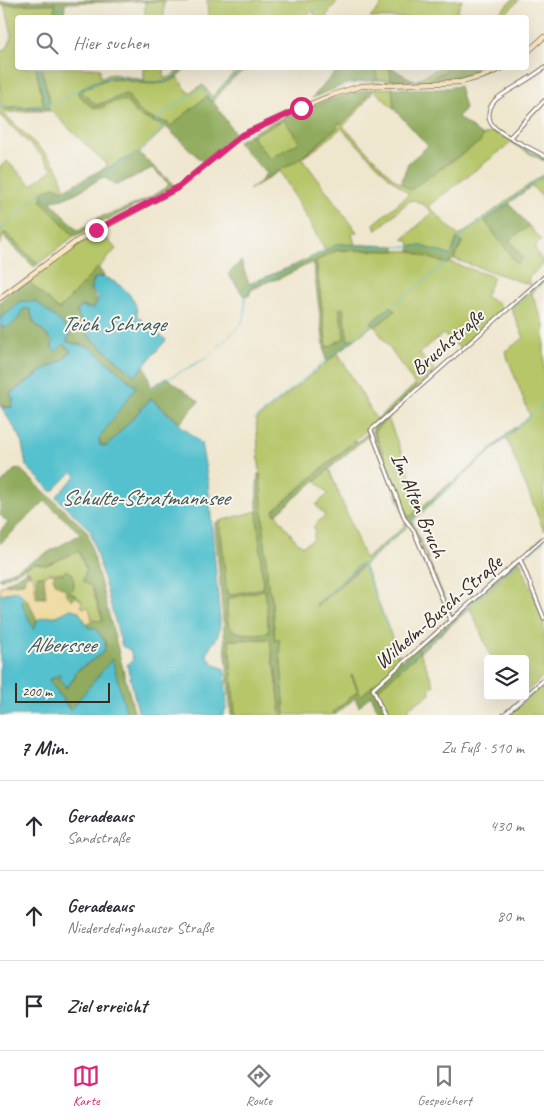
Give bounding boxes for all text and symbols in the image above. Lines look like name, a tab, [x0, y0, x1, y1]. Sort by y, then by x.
search box	[15, 15, 529, 70]
icon: search	[33, 29, 61, 57]
text: Hier suchen	[73, 31, 149, 55]
route start	[290, 97, 313, 120]
route end	[85, 219, 108, 242]
street label: Bruchstraße	[405, 302, 491, 381]
water label: Teich Schrage	[61, 310, 169, 338]
street label: Im Alten Bruch	[385, 449, 453, 563]
water label: Schulte-Stratmannsee	[61, 484, 233, 512]
street label: Wilhelm-Busch-Straße	[369, 548, 509, 675]
water label: Alberssee	[27, 631, 98, 659]
map controls	[484, 655, 529, 700]
button: layers	[484, 655, 529, 700]
scale bar	[15, 680, 110, 703]
text: 200 m	[22, 683, 52, 700]
text: 7 Min.	[20, 735, 68, 761]
text: Zu Fuß · 510 m	[441, 738, 524, 758]
text: Geradeaus	[67, 804, 134, 828]
icon: ahead	[20, 812, 48, 840]
text: 430 m	[490, 816, 524, 836]
text: Sandstraße	[67, 828, 130, 848]
text: Geradeaus	[67, 894, 134, 918]
icon: ahead	[20, 902, 48, 930]
text: 80 m	[497, 906, 524, 926]
text: Niederdedinghauser Straße	[67, 918, 213, 938]
icon: arrive	[20, 992, 48, 1020]
text: Ziel erreicht	[67, 994, 147, 1018]
tab: Karte	[72, 1062, 100, 1109]
tab: Route	[245, 1062, 273, 1109]
tab: Gespeichert	[417, 1062, 472, 1109]

